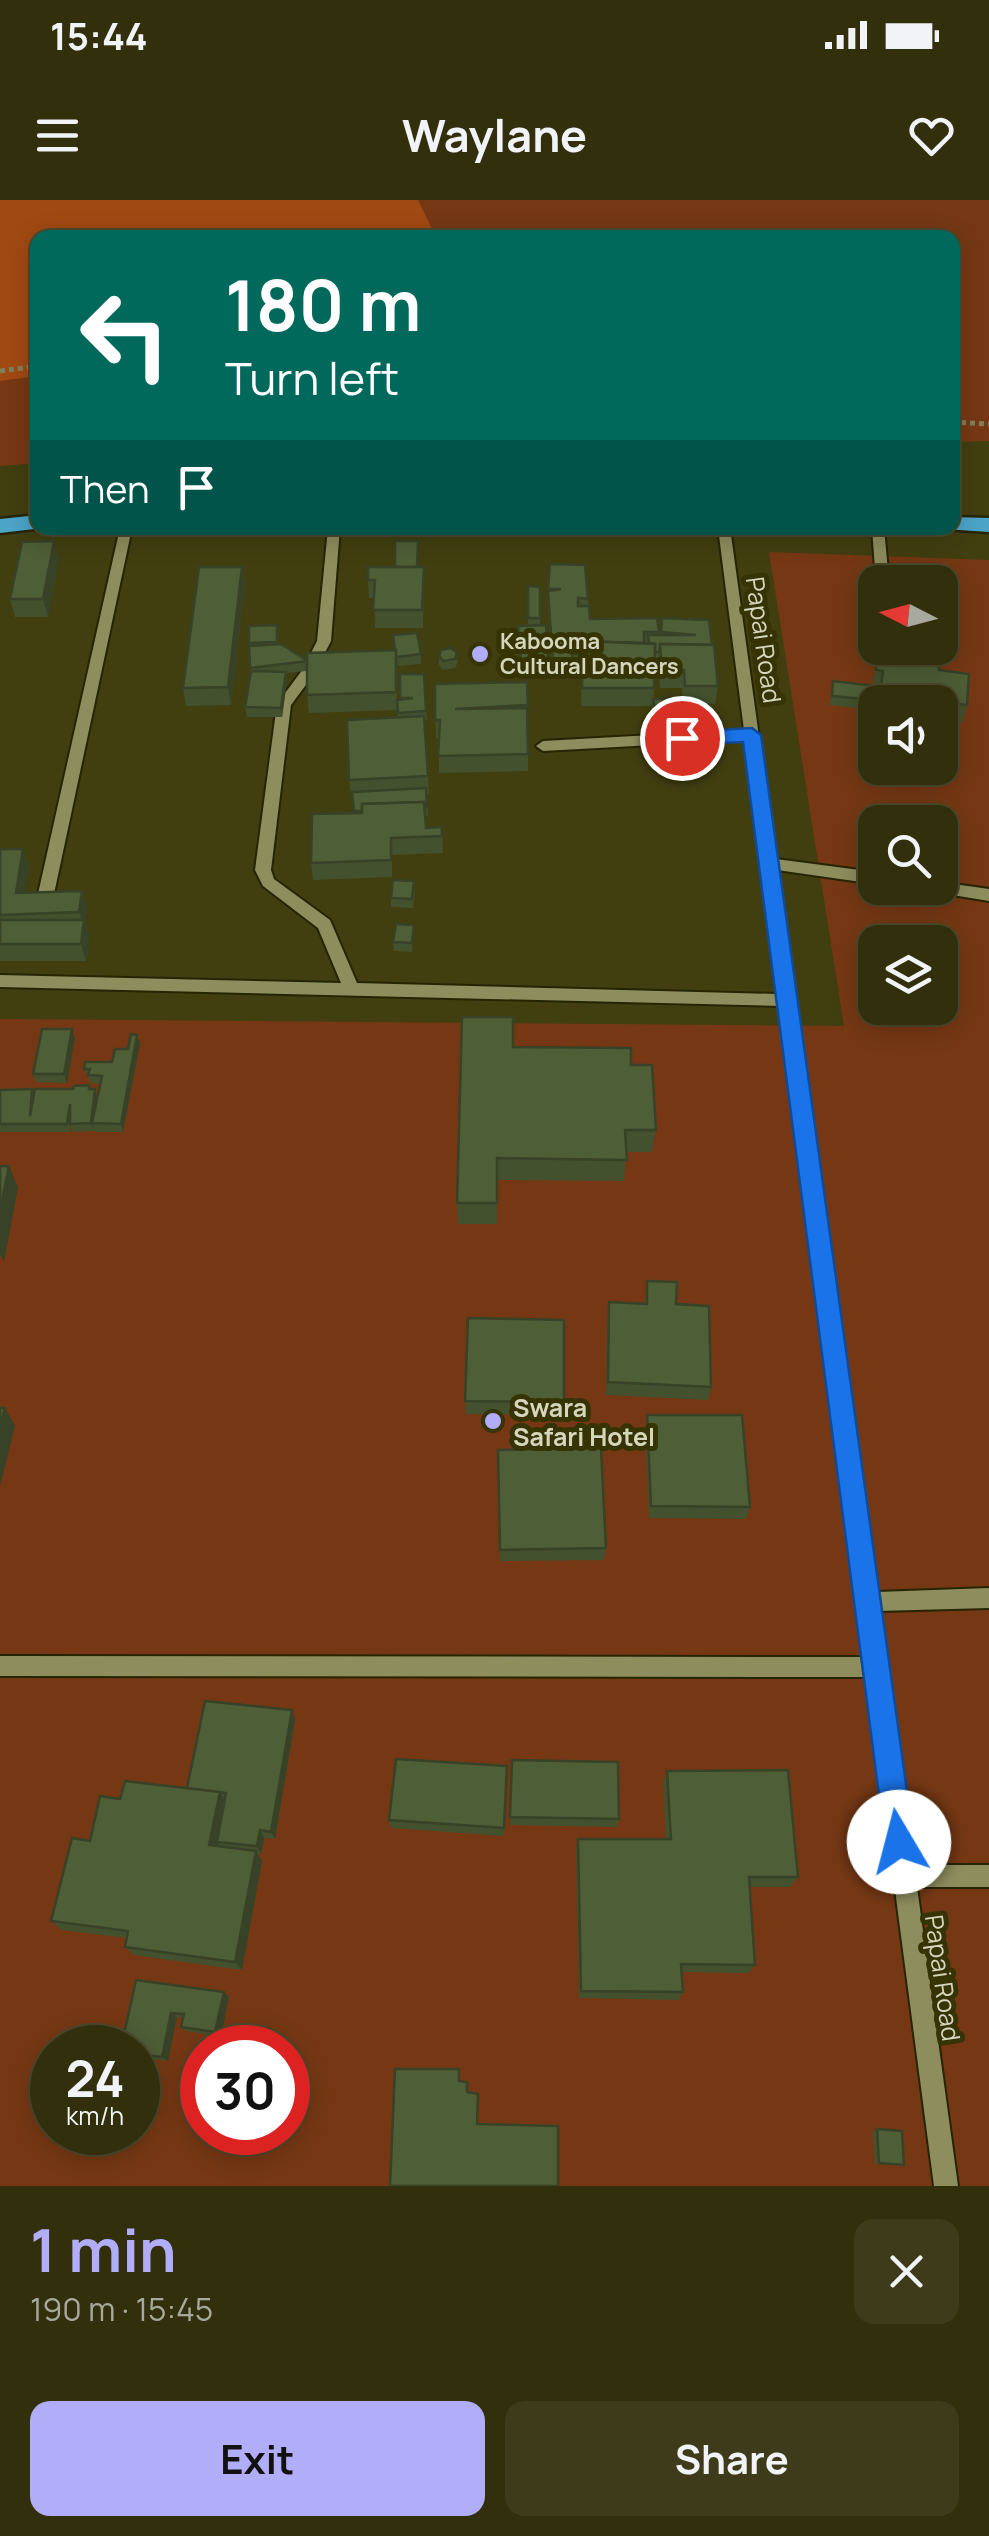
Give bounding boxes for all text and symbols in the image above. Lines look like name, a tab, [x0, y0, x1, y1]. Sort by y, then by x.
text: 15:44	[50, 9, 148, 61]
text: Waylane	[402, 104, 587, 166]
icon: menu	[30, 108, 85, 163]
icon: heart	[904, 108, 959, 163]
text: 180 m	[225, 256, 422, 352]
icon: left	[60, 270, 190, 400]
text: Turn left	[225, 347, 399, 409]
icon: arrive	[169, 460, 224, 515]
text: Then	[60, 462, 149, 514]
north arrow	[858, 565, 958, 665]
map controls	[858, 565, 958, 1025]
street label: Papai Road	[738, 575, 790, 705]
place label: Kabooma Cultural Dancers	[500, 626, 679, 681]
marker: Kabooma Cultural Dancers	[469, 643, 491, 665]
button: sound	[858, 685, 958, 785]
pin	[640, 696, 725, 781]
icon: arrive	[655, 711, 710, 766]
button: search	[858, 805, 958, 905]
button: layers	[858, 925, 958, 1025]
place label: Swara Safari Hotel	[513, 1390, 655, 1454]
marker: Swara Safari Hotel	[482, 1410, 504, 1432]
position arrow	[847, 1790, 951, 1894]
street label: Papai Road	[917, 1913, 969, 2043]
speed limit sign: 30	[180, 2025, 310, 2155]
text: 24	[65, 2044, 125, 2112]
text: km/h	[66, 2098, 124, 2133]
text: 1 min	[30, 2208, 177, 2290]
button: close	[854, 2219, 959, 2324]
text: 190 m · 15:45	[30, 2287, 213, 2331]
button: Exit	[30, 2401, 485, 2516]
button: Share	[505, 2401, 959, 2516]

